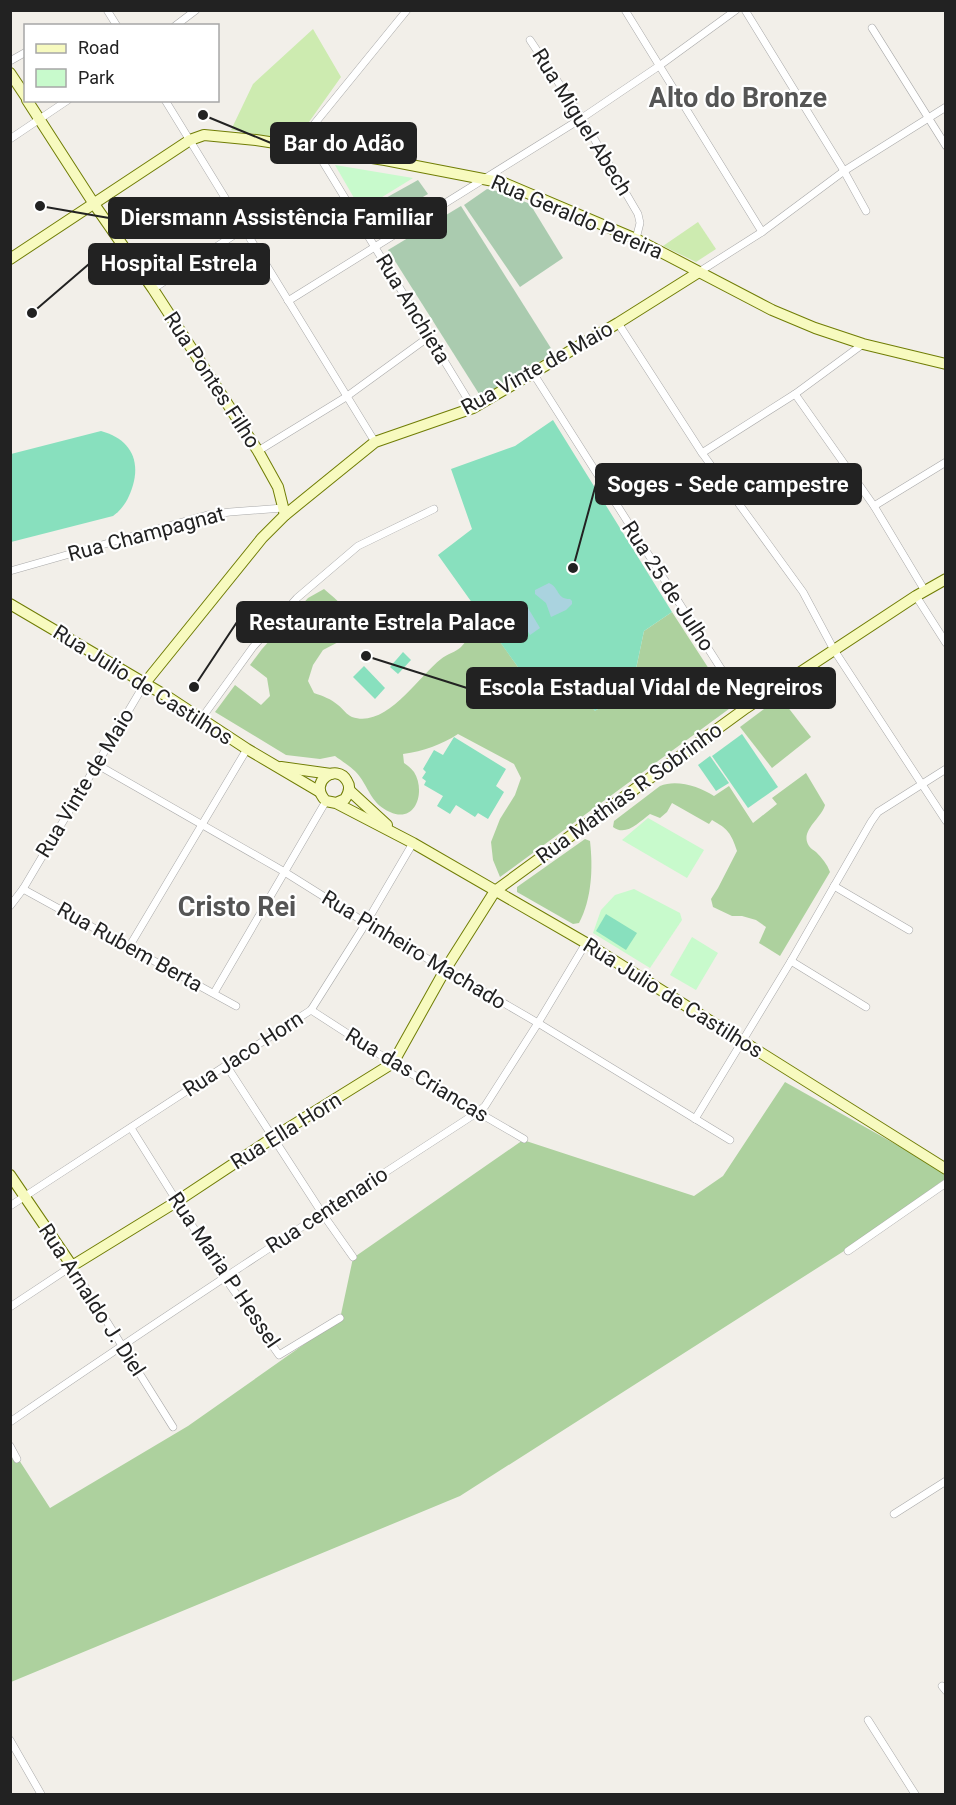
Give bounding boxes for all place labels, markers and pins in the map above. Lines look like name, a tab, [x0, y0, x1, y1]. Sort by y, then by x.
callout: Bar do Adão	[271, 123, 416, 163]
callout: Diersmann Assistência Familiar	[109, 198, 446, 238]
callout: Hospital Estrela	[89, 244, 269, 284]
callout: Soges - Sede campestre	[596, 464, 861, 504]
callout: Restaurante Estrela Palace	[237, 602, 527, 642]
callout: Escola Estadual Vidal de Negreiros	[467, 668, 835, 708]

